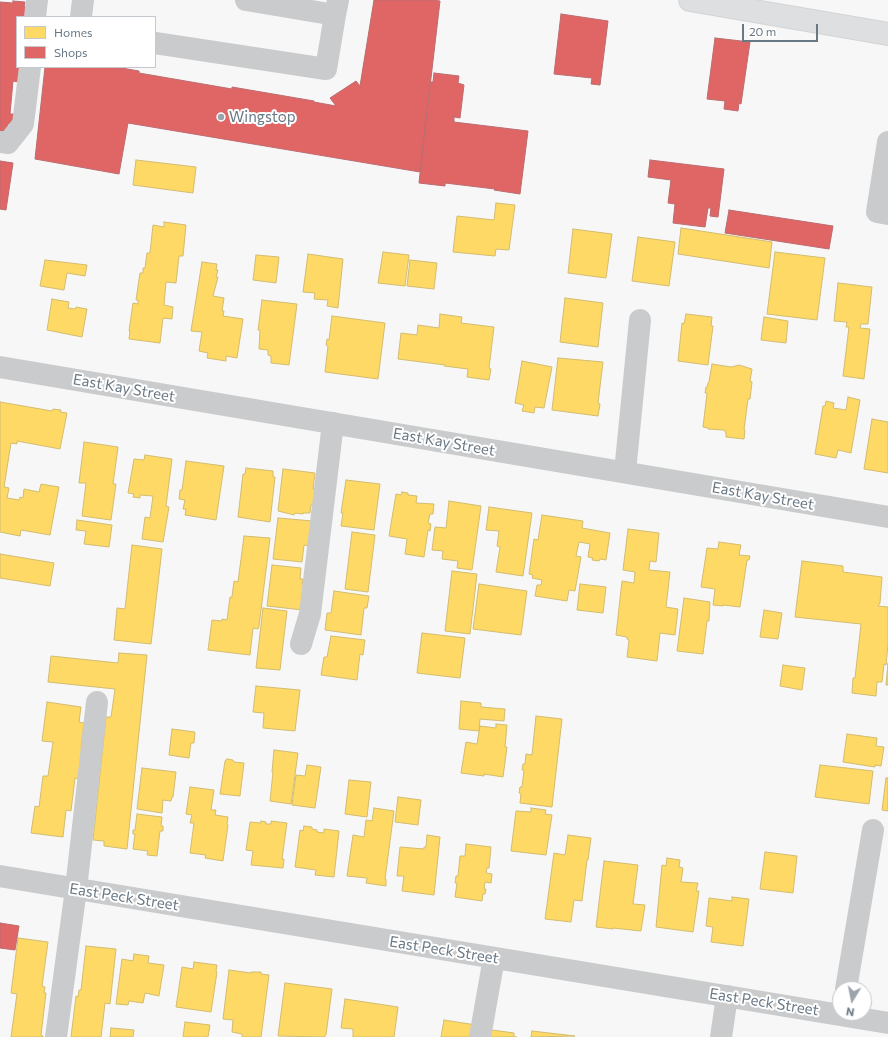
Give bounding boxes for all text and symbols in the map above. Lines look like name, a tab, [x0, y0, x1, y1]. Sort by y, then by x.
legend	[16, 16, 156, 68]
scale bar	[744, 16, 820, 42]
text: 20 m	[749, 24, 776, 38]
text: Homes	[54, 25, 92, 39]
text: Shops	[54, 45, 88, 59]
place label: Wingstop	[229, 108, 296, 126]
marker: Wingstop	[216, 112, 226, 122]
street label: East Kay Street	[72, 370, 176, 406]
street label: East Kay Street	[392, 424, 496, 460]
street label: East Kay Street	[711, 478, 815, 514]
street label: East Peck Street	[68, 879, 180, 915]
street label: East Peck Street	[388, 932, 500, 968]
north arrow	[832, 981, 872, 1021]
street label: East Peck Street	[708, 984, 820, 1020]
text: N	[845, 1005, 855, 1019]

